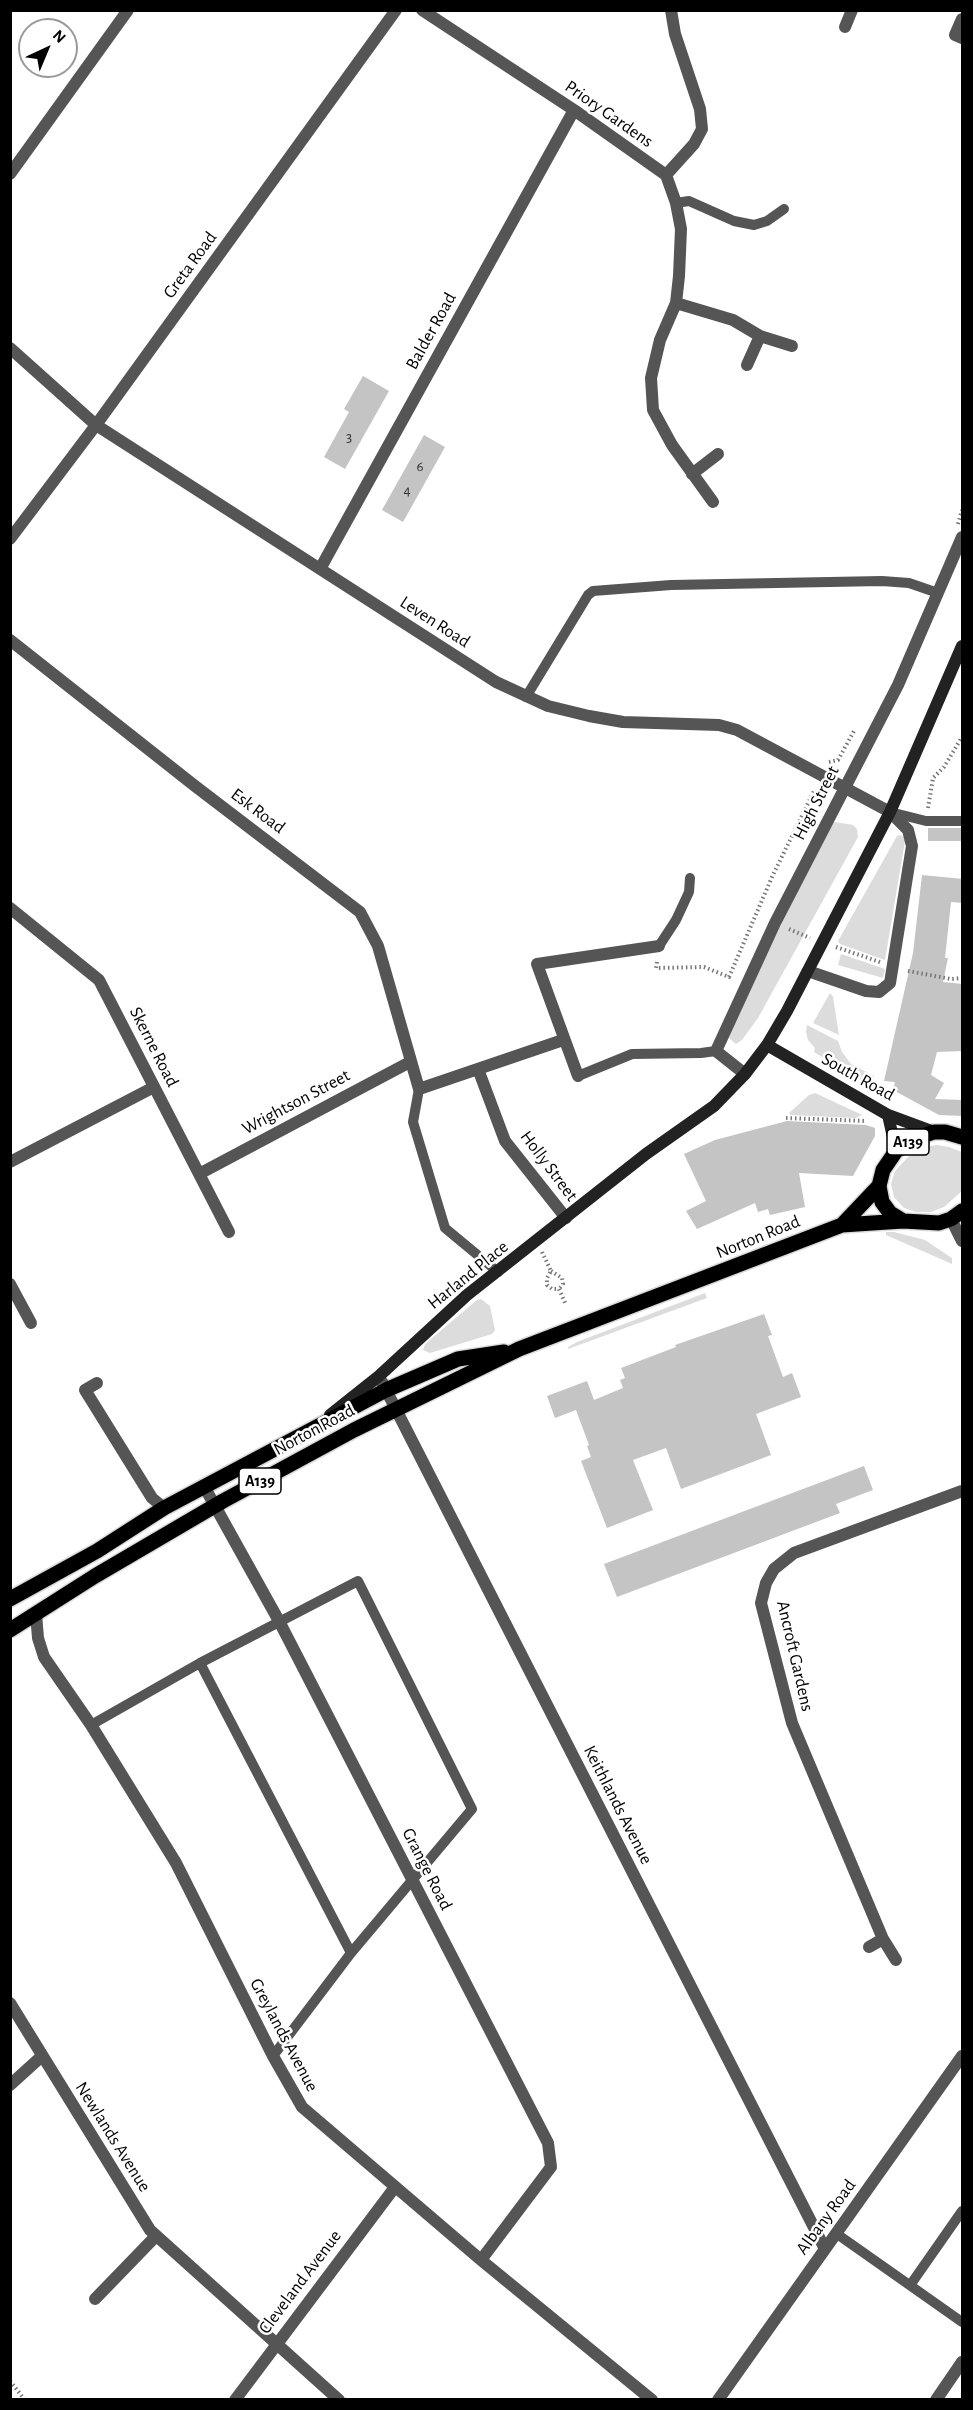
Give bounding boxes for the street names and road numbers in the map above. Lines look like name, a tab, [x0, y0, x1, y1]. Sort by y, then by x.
street label: Priory Gardens	[561, 76, 657, 152]
street label: Greta Road	[159, 227, 221, 303]
street label: Balder Road	[401, 289, 461, 373]
street label: Leven Road	[396, 591, 474, 653]
street label: High Street	[788, 762, 844, 844]
street label: Esk Road	[227, 784, 289, 838]
street label: Skerne Road	[125, 1003, 183, 1091]
street label: South Road	[818, 1048, 898, 1106]
street label: Wrightson Street	[238, 1064, 354, 1140]
street label: Holly Street	[515, 1126, 583, 1206]
road number: A139	[887, 1129, 929, 1155]
street label: Norton Road	[713, 1210, 803, 1264]
street label: Harland Place	[423, 1236, 513, 1314]
street label: Norton Road	[270, 1400, 358, 1460]
road number: A139	[239, 1468, 281, 1494]
street label: Ancroft Gardens	[772, 1599, 818, 1713]
street label: Keithlands Avenue	[579, 1742, 657, 1868]
street label: Grange Road	[397, 1824, 457, 1914]
street label: Greylands Avenue	[245, 1975, 323, 2095]
street label: Newlands Avenue	[71, 2078, 155, 2196]
street label: Albany Road	[792, 2175, 860, 2259]
street label: Cleveland Avenue	[254, 2226, 346, 2338]

